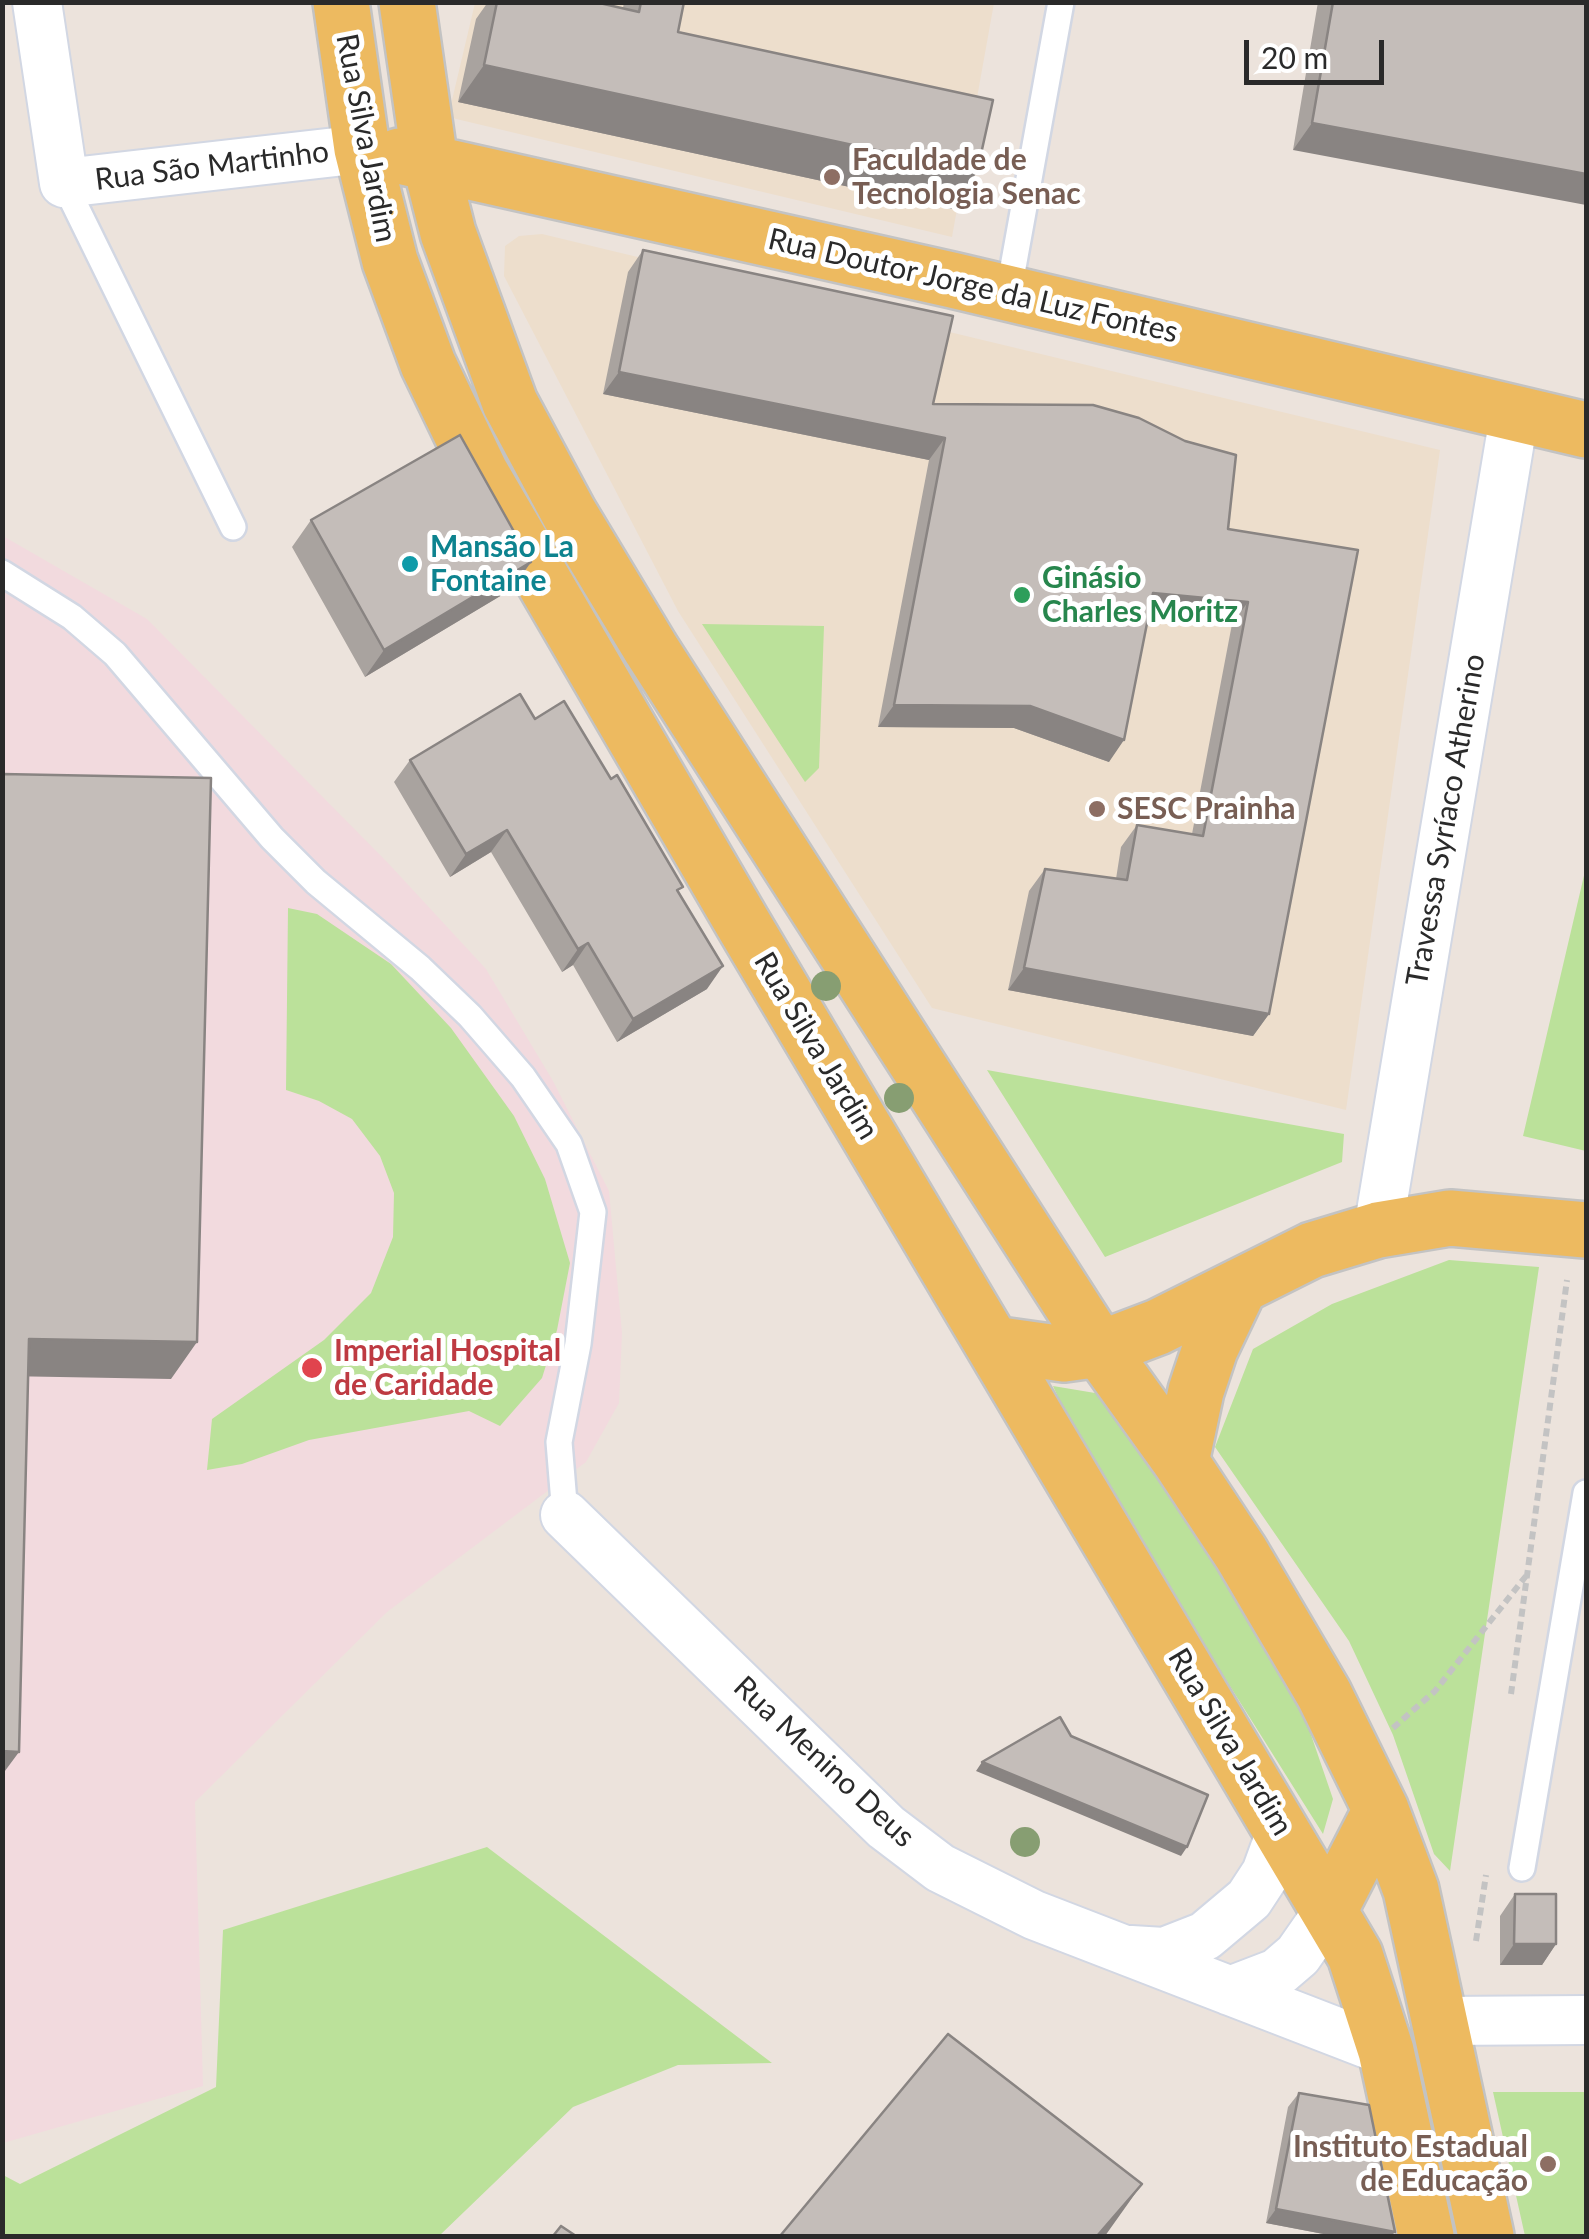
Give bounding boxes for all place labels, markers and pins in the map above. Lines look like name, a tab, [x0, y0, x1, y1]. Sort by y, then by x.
place label: Faculdade de Tecnologia Senac	[852, 142, 1081, 212]
marker: Faculdade de Tecnologia Senac	[821, 166, 843, 188]
place label: Mansão La Fontaine	[430, 529, 574, 600]
marker: Mansão La Fontaine	[399, 553, 421, 575]
place label: Ginásio Charles Moritz	[1042, 560, 1238, 630]
marker: Ginásio Charles Moritz	[1011, 584, 1033, 606]
place label: SESC Prainha	[1117, 791, 1296, 827]
marker: SESC Prainha	[1086, 798, 1108, 820]
place label: Imperial Hospital de Caridade	[334, 1333, 561, 1404]
marker: Imperial Hospital de Caridade	[299, 1355, 325, 1381]
place label: Instituto Estadual de Educação	[1293, 2129, 1528, 2200]
marker: Instituto Estadual de Educação	[1537, 2153, 1559, 2175]

